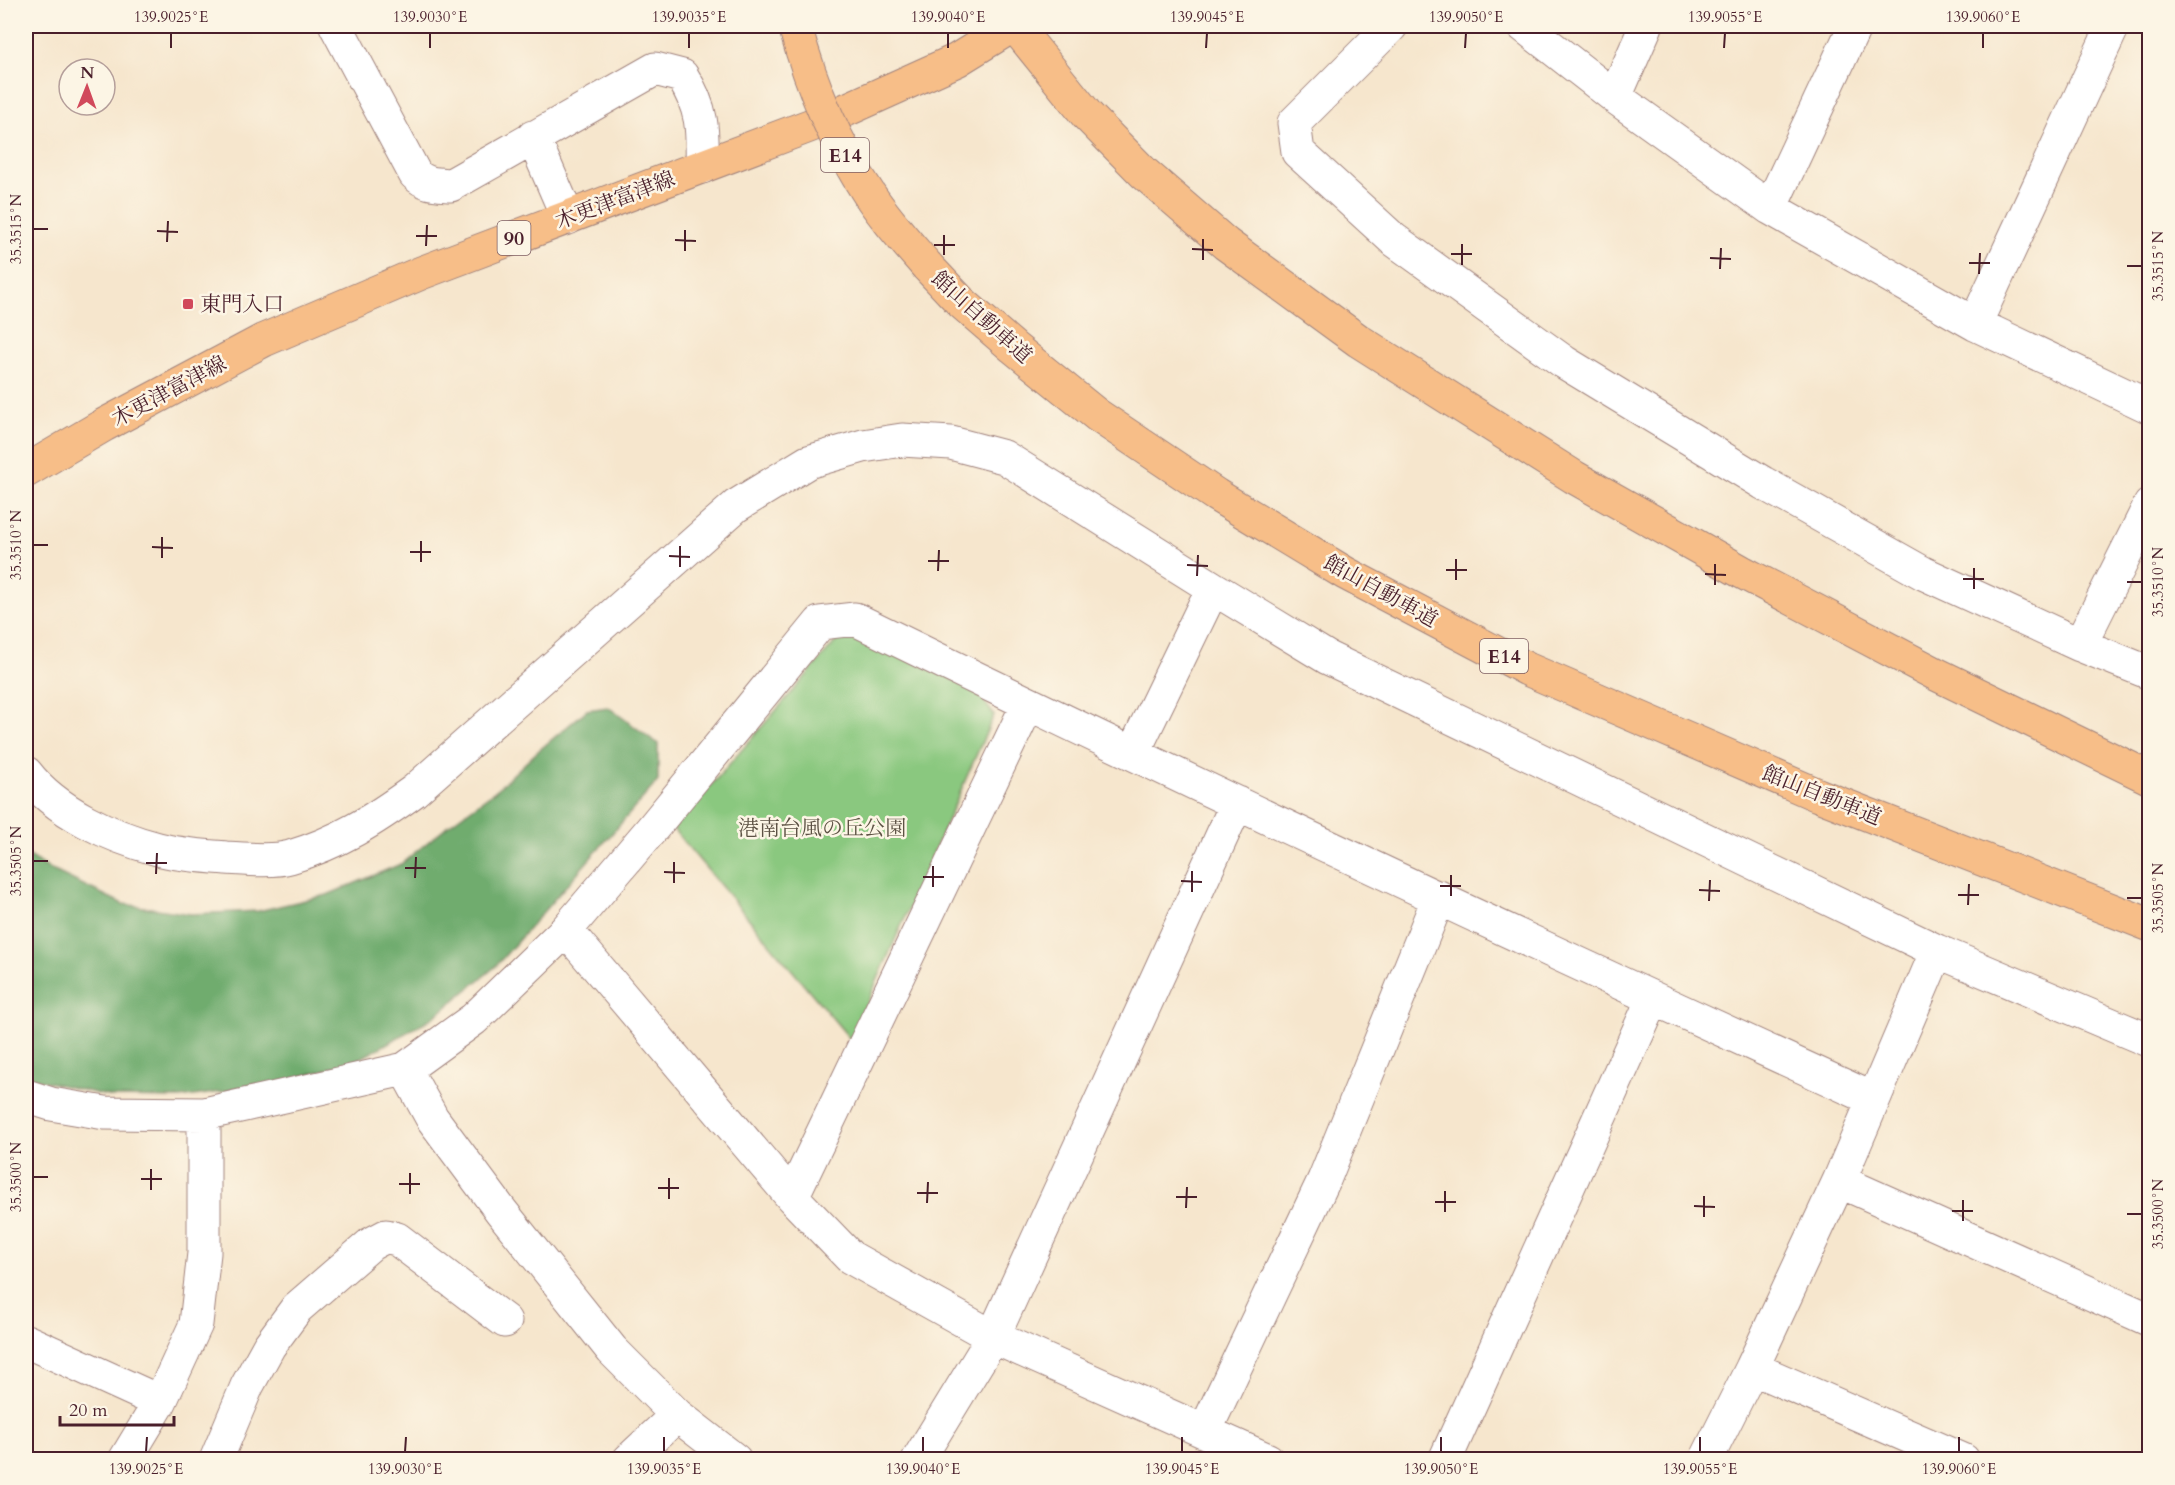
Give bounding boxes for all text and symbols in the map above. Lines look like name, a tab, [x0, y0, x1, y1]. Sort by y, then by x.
text: 139.9025°E	[134, 7, 208, 27]
text: 139.9030°E	[393, 7, 467, 27]
text: 139.9035°E	[652, 7, 726, 27]
text: 139.9040°E	[911, 7, 985, 27]
text: 139.9045°E	[1170, 7, 1244, 27]
text: 139.9050°E	[1429, 7, 1503, 27]
text: 139.9055°E	[1688, 7, 1762, 27]
text: 139.9060°E	[1946, 7, 2020, 27]
north arrow	[57, 57, 117, 117]
text: N	[80, 62, 94, 84]
road number: E14	[821, 138, 869, 172]
street label: 木更津富津線	[551, 164, 679, 237]
text: 35.3515°N	[6, 194, 26, 264]
road number: 90	[498, 221, 530, 255]
text: 35.3515°N	[2148, 231, 2168, 301]
street label: 館山自動車道	[925, 264, 1038, 370]
place label: 東門入口	[200, 290, 284, 319]
marker: 東門入口	[181, 297, 195, 311]
street label: 木更津富津線	[107, 349, 232, 434]
text: 35.3510°N	[6, 510, 26, 580]
text: 35.3510°N	[2148, 547, 2168, 617]
street label: 館山自動車道	[1319, 548, 1443, 635]
road number: E14	[1480, 639, 1528, 673]
street label: 館山自動車道	[1758, 758, 1886, 833]
park label: 港南台風の丘公園	[738, 814, 906, 843]
text: 35.3505°N	[6, 826, 26, 896]
text: 35.3505°N	[2148, 863, 2168, 933]
text: 35.3500°N	[6, 1142, 26, 1212]
text: 35.3500°N	[2148, 1179, 2168, 1249]
scale bar	[60, 1389, 174, 1427]
text: 20 m	[69, 1398, 108, 1423]
text: 139.9025°E	[109, 1459, 183, 1479]
text: 139.9030°E	[368, 1459, 442, 1479]
text: 139.9035°E	[627, 1459, 701, 1479]
text: 139.9040°E	[886, 1459, 960, 1479]
text: 139.9045°E	[1145, 1459, 1219, 1479]
text: 139.9050°E	[1404, 1459, 1478, 1479]
text: 139.9055°E	[1663, 1459, 1737, 1479]
text: 139.9060°E	[1922, 1459, 1996, 1479]

